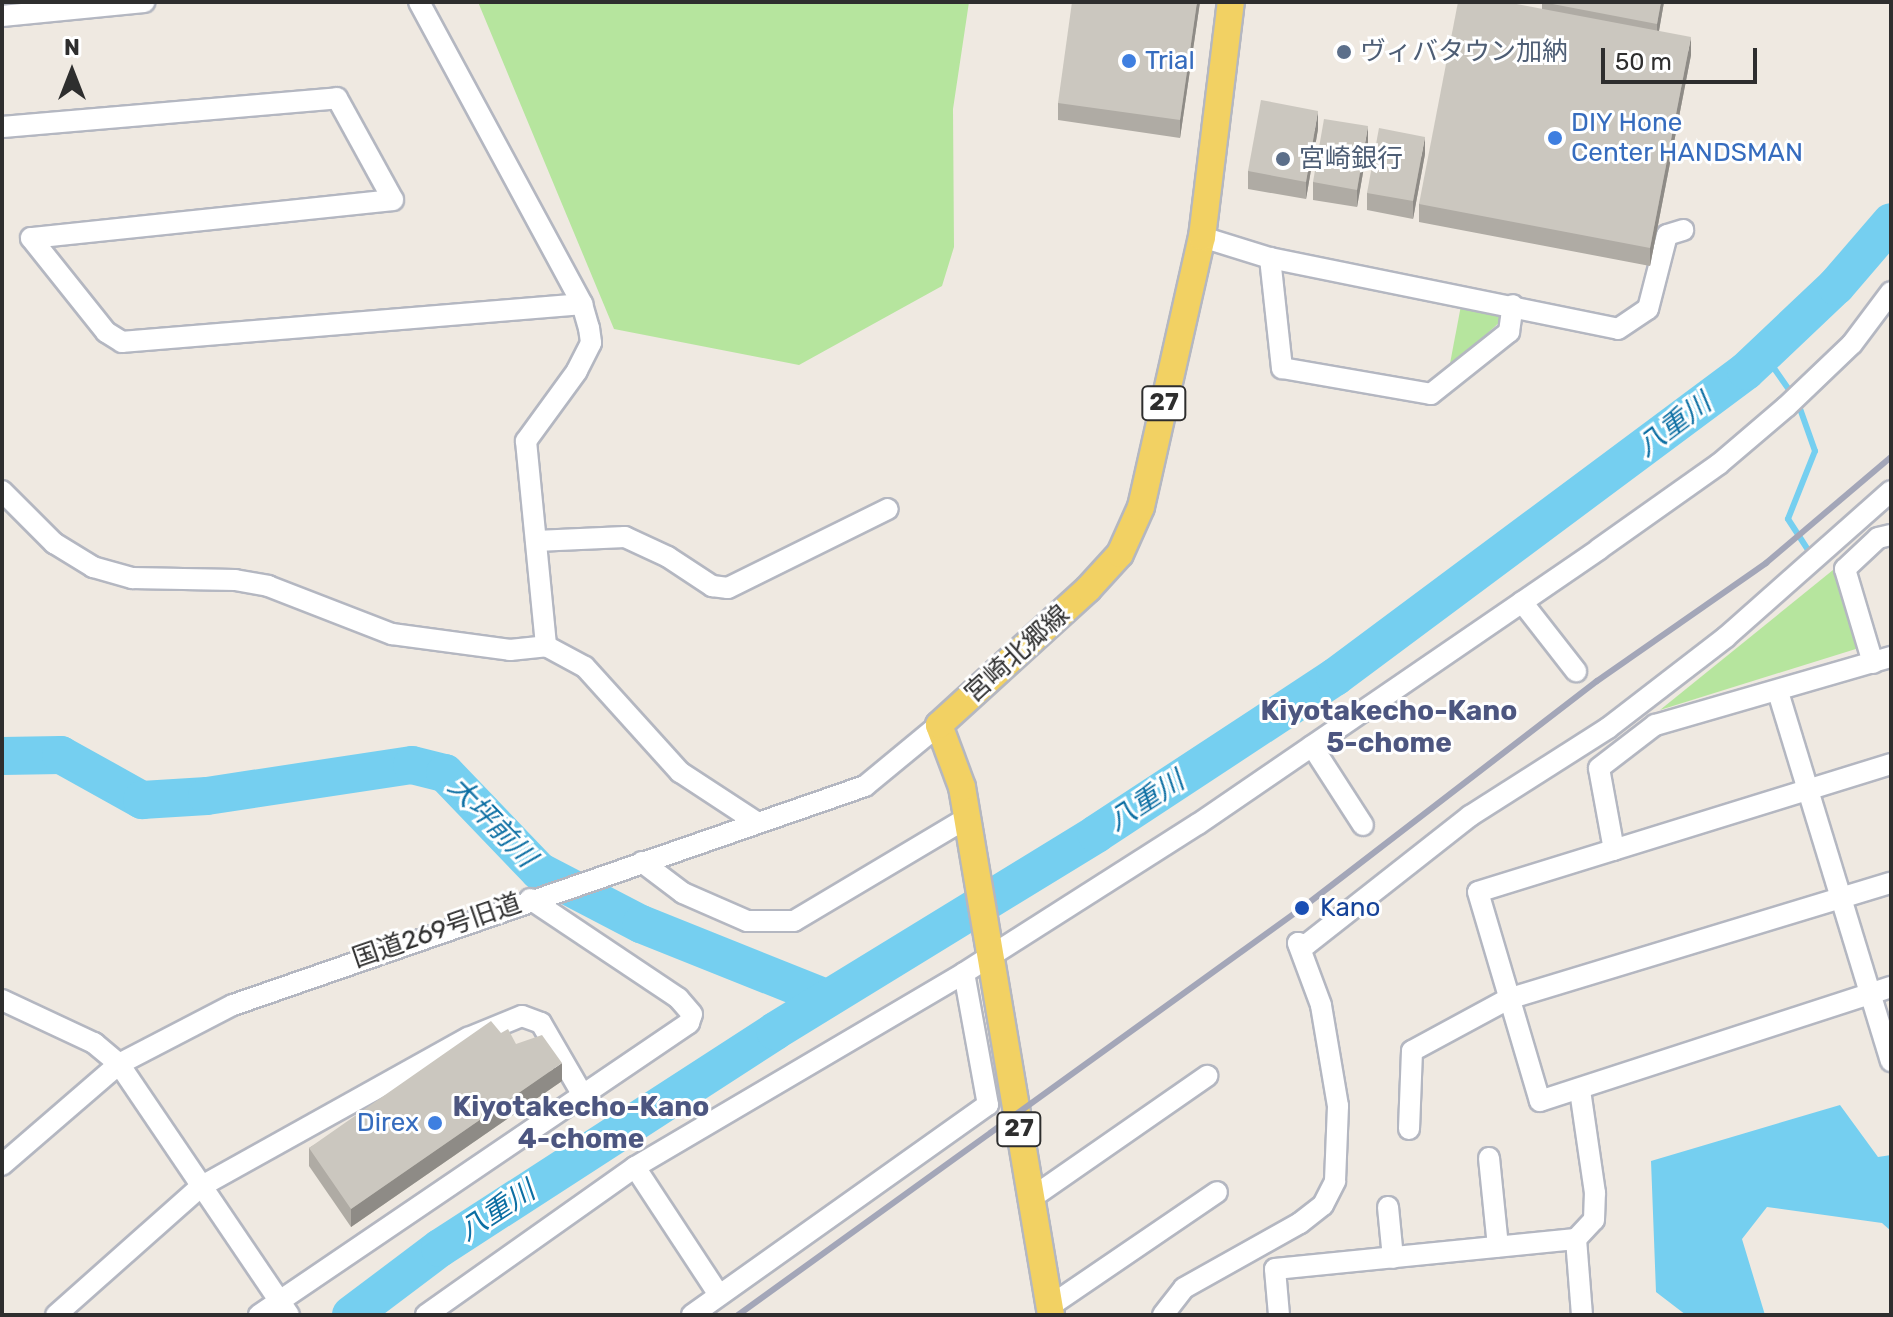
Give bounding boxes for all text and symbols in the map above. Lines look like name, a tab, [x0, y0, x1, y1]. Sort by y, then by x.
north arrow	[32, 32, 112, 112]
scale bar	[1605, 32, 1761, 82]
text: N	[64, 34, 80, 61]
place label: ヴィバタウン加納	[1360, 36, 1568, 68]
marker: ヴィバタウン加納	[1335, 43, 1353, 61]
place label: Trial	[1145, 45, 1195, 77]
text: 50 m	[1615, 48, 1672, 76]
marker: Trial	[1120, 52, 1138, 70]
place label: DIY Hone Center HANDSMAN	[1571, 107, 1804, 168]
marker: DIY Hone Center HANDSMAN	[1546, 129, 1564, 147]
place label: 宮崎銀行	[1299, 143, 1403, 175]
marker: 宮崎銀行	[1274, 150, 1292, 168]
road number: 27	[1140, 383, 1188, 423]
water label: 八重川	[1630, 386, 1718, 464]
street label: 宮崎北郷線	[958, 599, 1076, 709]
district label: Kiyotakecho-Kano 5-chome	[1261, 694, 1517, 760]
water label: 八重川	[1102, 764, 1190, 838]
water label: 大坪前川	[441, 770, 543, 874]
street label: 国道269号旧道	[349, 888, 525, 974]
place label: Kano	[1320, 892, 1380, 924]
marker: Kano	[1291, 897, 1313, 919]
district label: Kiyotakecho-Kano 4-chome	[453, 1090, 709, 1156]
place label: Direx	[357, 1107, 419, 1139]
road number: 27	[995, 1109, 1043, 1149]
marker: Direx	[426, 1114, 444, 1132]
water label: 八重川	[453, 1174, 541, 1248]

